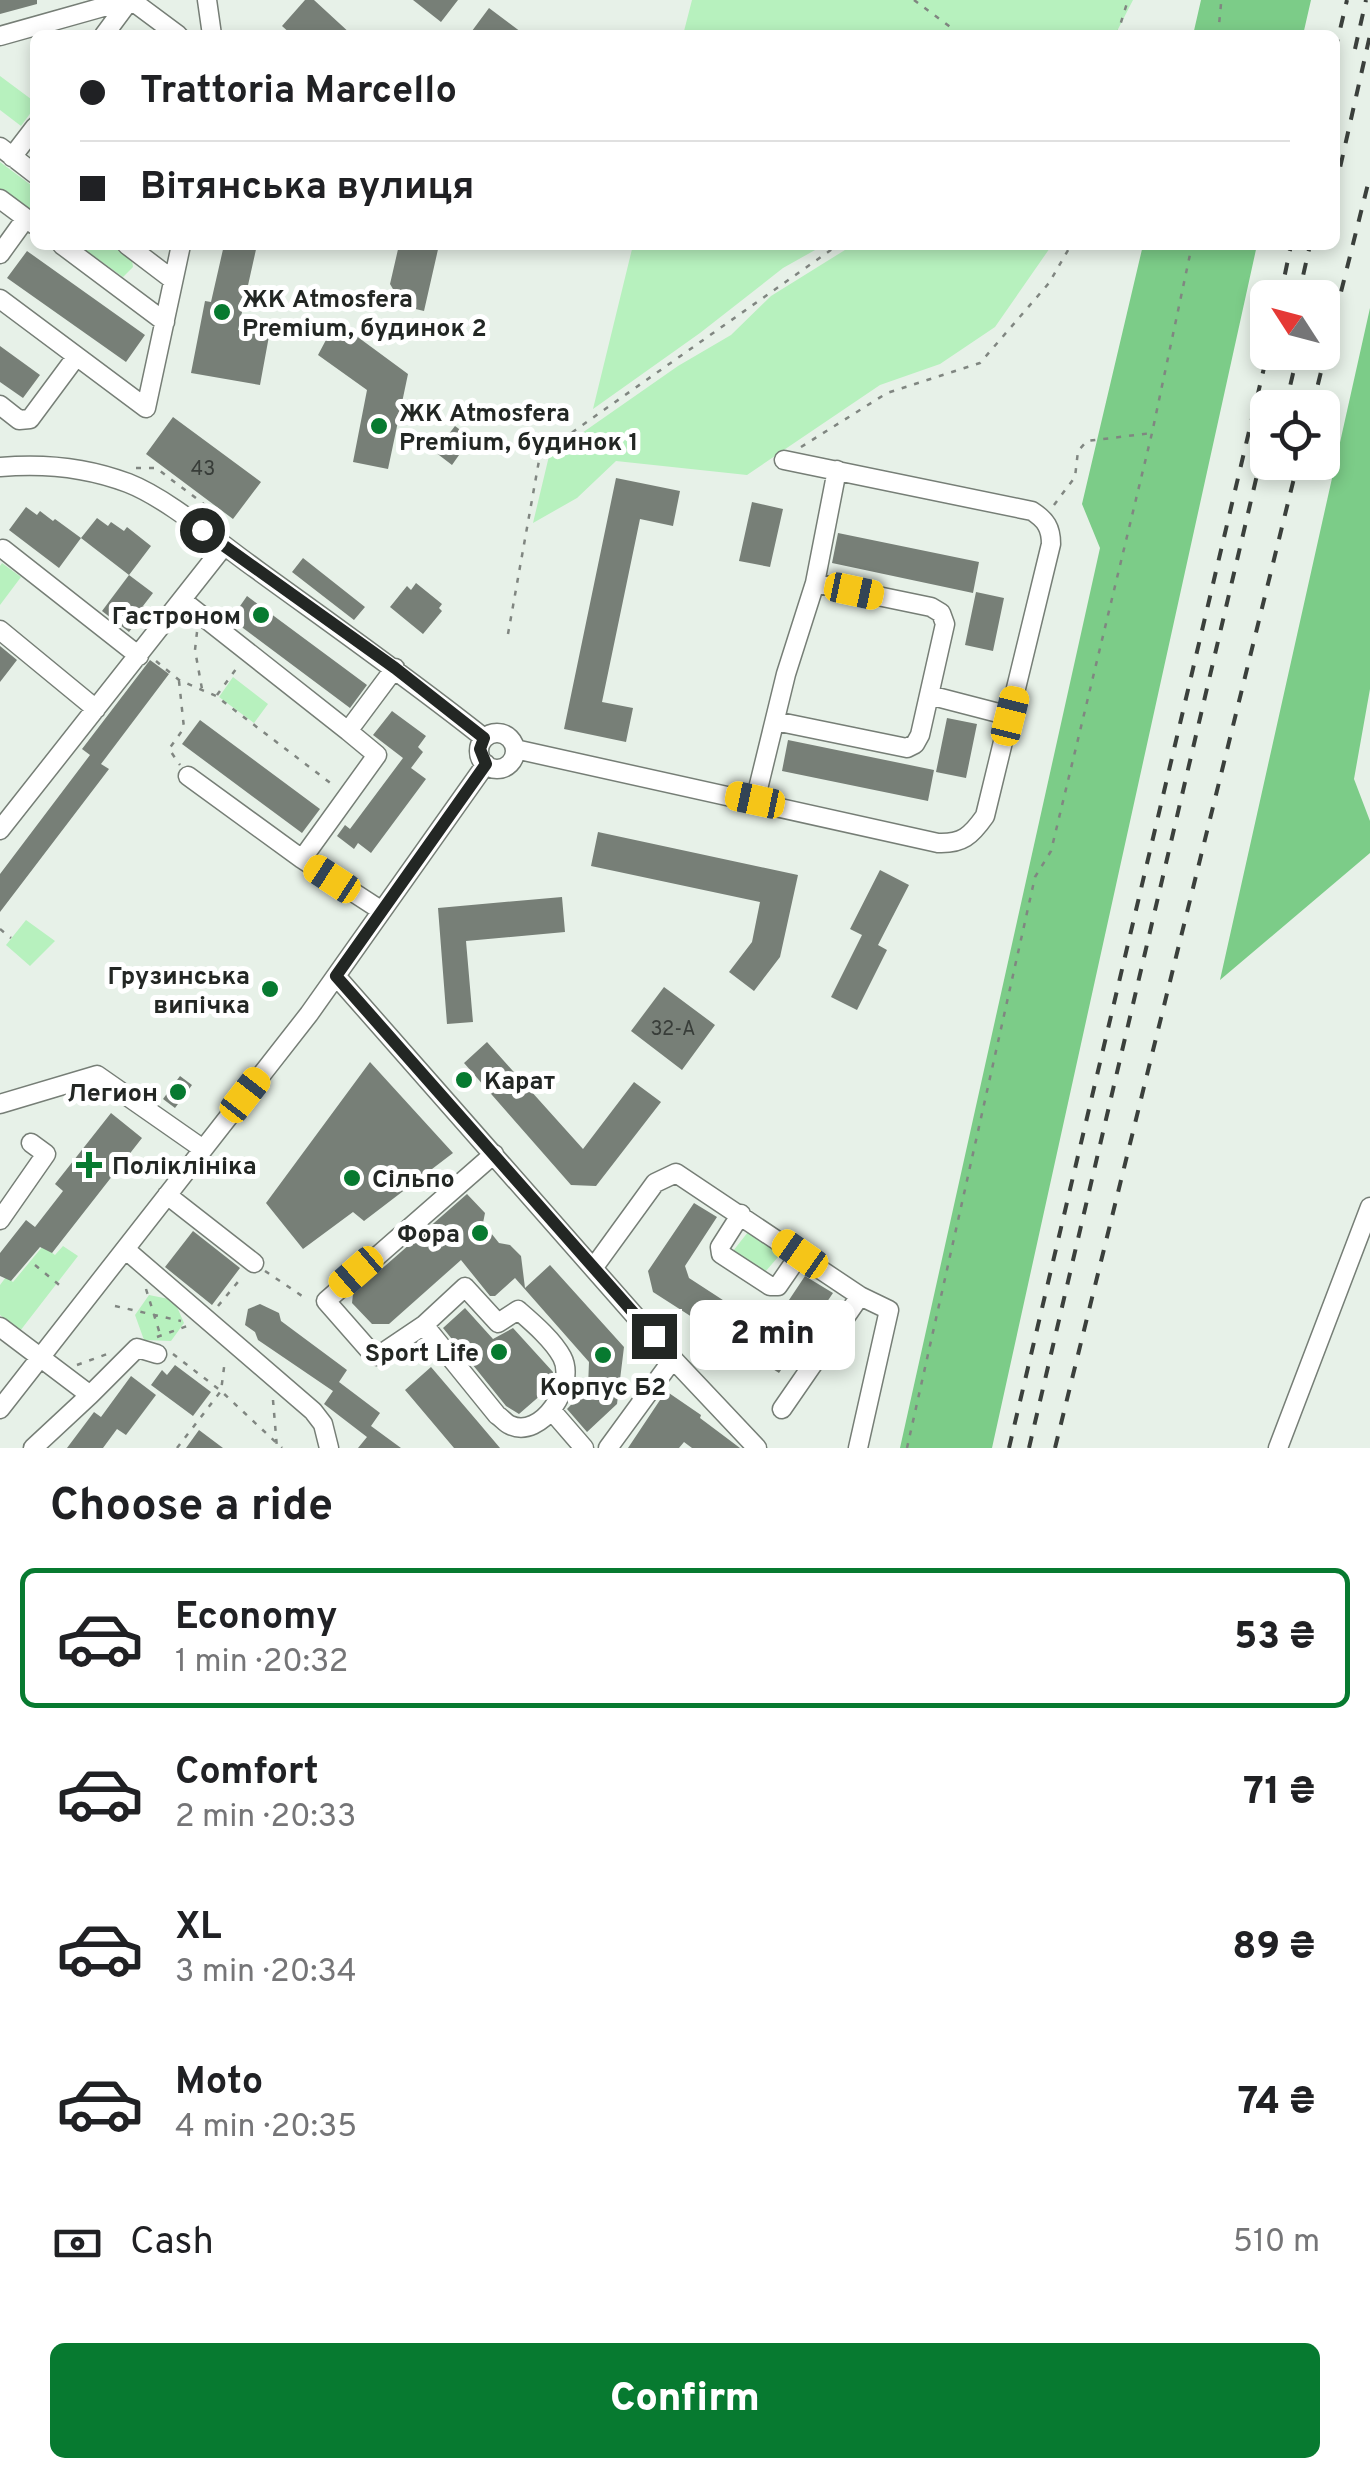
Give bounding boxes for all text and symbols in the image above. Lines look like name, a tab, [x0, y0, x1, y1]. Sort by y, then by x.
text: Trattoria Marcello	[140, 68, 457, 117]
text: Вітянська вулиця	[140, 164, 474, 213]
north arrow	[1250, 280, 1340, 370]
map controls	[1250, 280, 1340, 480]
place label: ЖК Atmosfera Premium, будинок 2	[242, 285, 487, 346]
marker: ЖК Atmosfera Premium, будинок 2	[211, 301, 233, 323]
button: locate	[1250, 390, 1340, 480]
place label: ЖК Atmosfera Premium, будинок 1	[399, 399, 638, 460]
marker: ЖК Atmosfera Premium, будинок 1	[368, 415, 390, 437]
house number: 43	[191, 457, 215, 483]
route start	[180, 508, 225, 553]
car	[822, 570, 886, 612]
place label: Гастроном	[112, 602, 241, 634]
marker: Гастроном	[250, 604, 272, 626]
car	[988, 683, 1032, 749]
car	[723, 779, 787, 821]
car	[299, 850, 365, 908]
place label: Грузинська випічка	[107, 962, 250, 1023]
marker: Грузинська випічка	[259, 978, 281, 1000]
house number: 32-А	[650, 1017, 696, 1043]
car	[215, 1062, 275, 1128]
place label: Карат	[484, 1067, 556, 1099]
marker: Карат	[453, 1069, 475, 1091]
place label: Легион	[67, 1079, 158, 1111]
marker: Легион	[167, 1081, 189, 1103]
marker: Поліклініка	[76, 1152, 102, 1178]
place label: Поліклініка	[112, 1152, 257, 1184]
place label: Сільпо	[372, 1165, 455, 1197]
marker: Сільпо	[341, 1167, 363, 1189]
place label: Фора	[397, 1220, 460, 1252]
marker: Фора	[469, 1222, 491, 1244]
car	[767, 1225, 833, 1283]
car	[324, 1241, 388, 1303]
callout: 2 min	[689, 1301, 854, 1371]
route end	[632, 1314, 677, 1359]
text: 2 min	[730, 1315, 815, 1355]
place label: Sport Life	[365, 1339, 479, 1371]
marker: Sport Life	[488, 1341, 510, 1363]
marker: Корпус Б2	[592, 1344, 614, 1366]
place label: Корпус Б2	[540, 1373, 666, 1405]
text: Choose a ride	[50, 1479, 333, 1536]
icon: car	[55, 1593, 145, 1683]
text: Economy	[175, 1594, 337, 1643]
text: 53 ₴	[1234, 1614, 1315, 1663]
text: 1 min · 20:32	[175, 1643, 348, 1683]
icon: car	[55, 1748, 145, 1838]
text: Comfort	[175, 1749, 319, 1798]
text: 71 ₴	[1243, 1769, 1315, 1818]
text: 2 min · 20:33	[175, 1798, 356, 1838]
icon: car	[55, 1903, 145, 1993]
text: XL	[175, 1904, 222, 1953]
text: 89 ₴	[1232, 1924, 1315, 1973]
text: 3 min · 20:34	[175, 1953, 357, 1993]
icon: car	[55, 2058, 145, 2148]
text: Moto	[175, 2059, 263, 2108]
text: 74 ₴	[1238, 2079, 1315, 2128]
text: 4 min · 20:35	[175, 2108, 357, 2148]
icon: cash	[50, 2216, 105, 2271]
text: Cash	[130, 2219, 214, 2268]
text: 510 m	[1233, 2223, 1320, 2263]
button: Confirm	[50, 2343, 1320, 2458]

